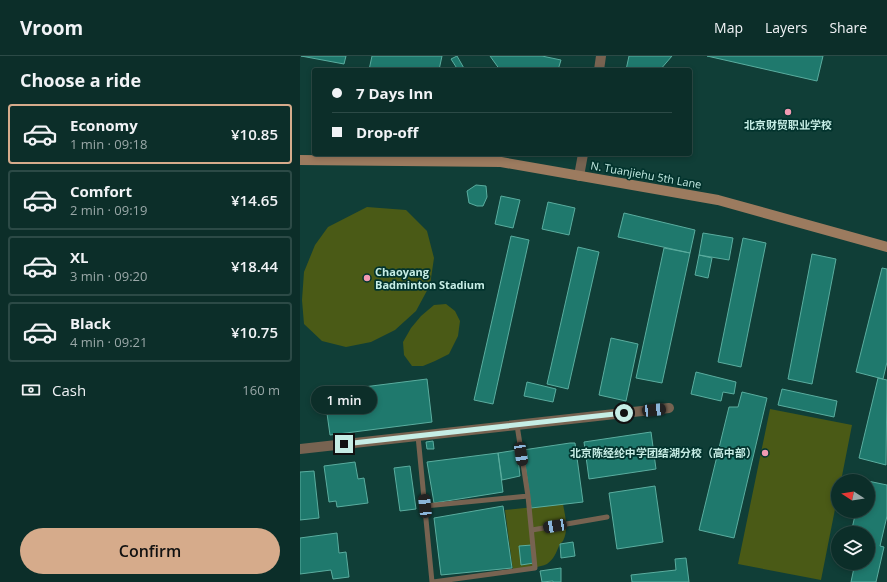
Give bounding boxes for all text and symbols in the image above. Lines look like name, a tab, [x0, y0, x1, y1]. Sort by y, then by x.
text: Vroom	[20, 15, 83, 41]
text: Map	[714, 18, 743, 37]
text: Layers	[765, 18, 807, 37]
text: Share	[829, 18, 867, 37]
text: Choose a ride	[20, 68, 141, 92]
text: 7 Days Inn	[356, 83, 433, 103]
marker: 北京财贸职业学校	[783, 107, 793, 117]
text: Economy	[70, 115, 138, 135]
icon: car	[22, 116, 58, 152]
place label: 北京财贸职业学校	[744, 117, 832, 132]
text: Drop-off	[356, 122, 418, 142]
text: ¥10.85	[231, 124, 278, 144]
text: 1 min · 09:18	[70, 135, 147, 153]
street label: N. Tuanjiehu 5th Lane	[589, 157, 703, 192]
text: Comfort	[70, 181, 132, 201]
icon: car	[22, 182, 58, 218]
text: ¥14.65	[231, 190, 278, 210]
text: 2 min · 09:19	[70, 201, 147, 219]
text: XL	[70, 247, 88, 267]
icon: car	[22, 248, 58, 284]
text: ¥18.44	[231, 256, 278, 276]
place label: Chaoyang Badminton Stadium	[375, 264, 485, 292]
text: 3 min · 09:20	[70, 267, 147, 285]
marker: Chaoyang Badminton Stadium	[362, 273, 372, 283]
text: Black	[70, 313, 111, 333]
icon: car	[22, 314, 58, 350]
text: ¥10.75	[231, 322, 278, 342]
text: 4 min · 09:21	[70, 333, 147, 351]
icon: cash	[20, 379, 42, 401]
text: Cash	[52, 380, 86, 400]
text: 160 m	[242, 381, 280, 399]
callout: 1 min	[311, 386, 377, 414]
text: 1 min	[326, 391, 362, 409]
car	[641, 403, 667, 417]
route start	[615, 404, 633, 422]
route end	[335, 435, 353, 453]
car	[513, 441, 529, 467]
place label: 北京陈经纶中学团结湖分校（高中部）	[570, 445, 757, 460]
marker: 北京陈经纶中学团结湖分校（高中部）	[760, 448, 770, 458]
north arrow	[831, 474, 875, 518]
map controls	[831, 474, 875, 570]
car	[418, 493, 432, 519]
car	[542, 518, 568, 534]
button: layers	[831, 526, 875, 570]
button: Confirm	[20, 528, 280, 574]

